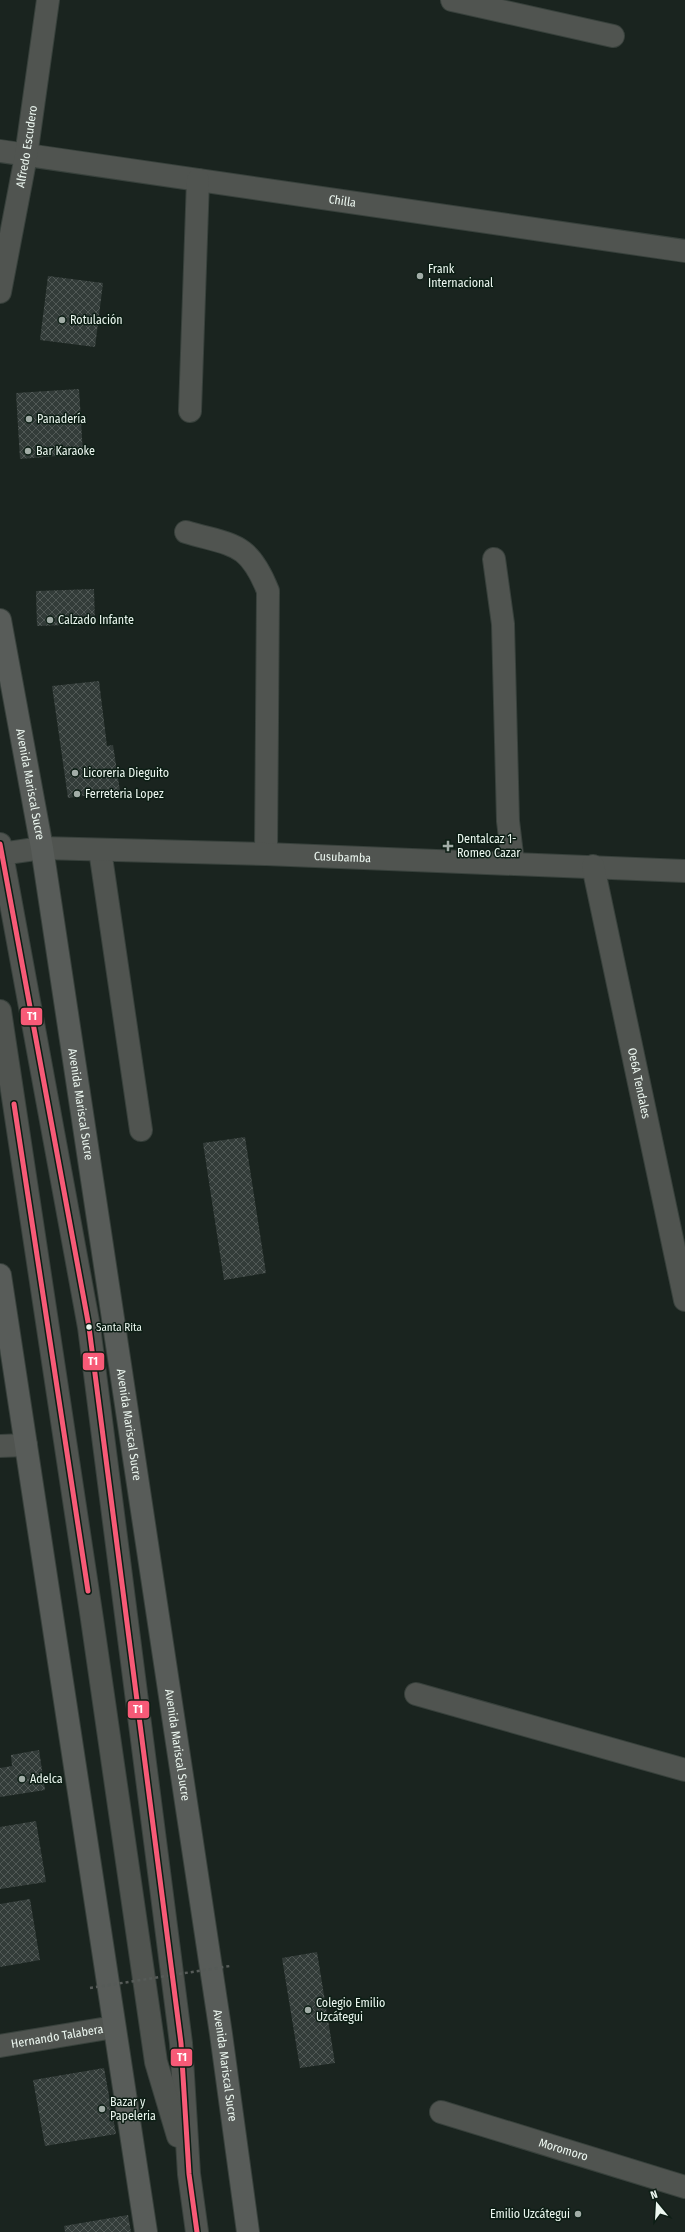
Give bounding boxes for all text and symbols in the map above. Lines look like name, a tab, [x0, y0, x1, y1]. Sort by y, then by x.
street label: Alfredo Escudero	[13, 104, 40, 189]
street label: Chilla	[328, 192, 357, 210]
place label: Frank Internacional	[428, 262, 493, 290]
marker: Frank Internacional	[415, 271, 425, 281]
place label: Rotulación	[70, 313, 123, 327]
marker: Rotulación	[57, 315, 67, 325]
place label: Panadería	[37, 412, 86, 426]
marker: Panadería	[24, 414, 34, 424]
place label: Bar Karaoke	[36, 444, 95, 458]
marker: Bar Karaoke	[23, 446, 33, 456]
place label: Calzado Infante	[58, 613, 134, 627]
marker: Calzado Infante	[45, 615, 55, 625]
street label: Avenida Mariscal Sucre	[13, 727, 47, 841]
place label: Licoreria Dieguito	[83, 766, 169, 780]
marker: Licoreria Dieguito	[70, 768, 80, 778]
place label: Ferreteria Lopez	[85, 787, 164, 801]
marker: Ferreteria Lopez	[72, 789, 82, 799]
place label: Dentalcaz 1- Romeo Cazar	[457, 832, 521, 860]
marker: Dentalcaz 1- Romeo Cazar	[442, 840, 454, 852]
street label: Cusubamba	[314, 849, 371, 865]
line badge: T1	[20, 1007, 43, 1026]
text: T1	[27, 1010, 37, 1023]
street label: Oe6A Tendales	[625, 1046, 653, 1120]
street label: Avenida Mariscal Sucre	[65, 1047, 96, 1161]
place label: Santa Rita	[96, 1321, 142, 1334]
marker: Santa Rita	[84, 1322, 94, 1332]
line badge: T1	[82, 1352, 105, 1371]
text: T1	[88, 1355, 98, 1368]
street label: Avenida Mariscal Sucre	[114, 1368, 144, 1482]
street label: Avenida Mariscal Sucre	[162, 1688, 193, 1802]
line badge: T1	[127, 1700, 150, 1719]
text: T1	[133, 1703, 143, 1716]
place label: Adelca	[30, 1772, 63, 1786]
marker: Adelca	[17, 1774, 27, 1784]
place label: Colegio Emilio Uzcátegui	[316, 1996, 385, 2024]
marker: Colegio Emilio Uzcátegui	[303, 2005, 313, 2015]
street label: Avenida Mariscal Sucre	[210, 2009, 240, 2122]
street label: Hernando Talabera	[10, 2022, 104, 2051]
line badge: T1	[170, 2048, 193, 2067]
text: T1	[177, 2051, 187, 2064]
place label: Bazar y Papeleria	[110, 2095, 156, 2123]
marker: Bazar y Papeleria	[97, 2104, 107, 2114]
street label: Moromoro	[537, 2135, 590, 2164]
north arrow	[637, 2184, 677, 2224]
text: N	[649, 2188, 659, 2202]
place label: Emilio Uzcátegui	[490, 2207, 570, 2221]
marker: Emilio Uzcátegui	[573, 2209, 583, 2219]

